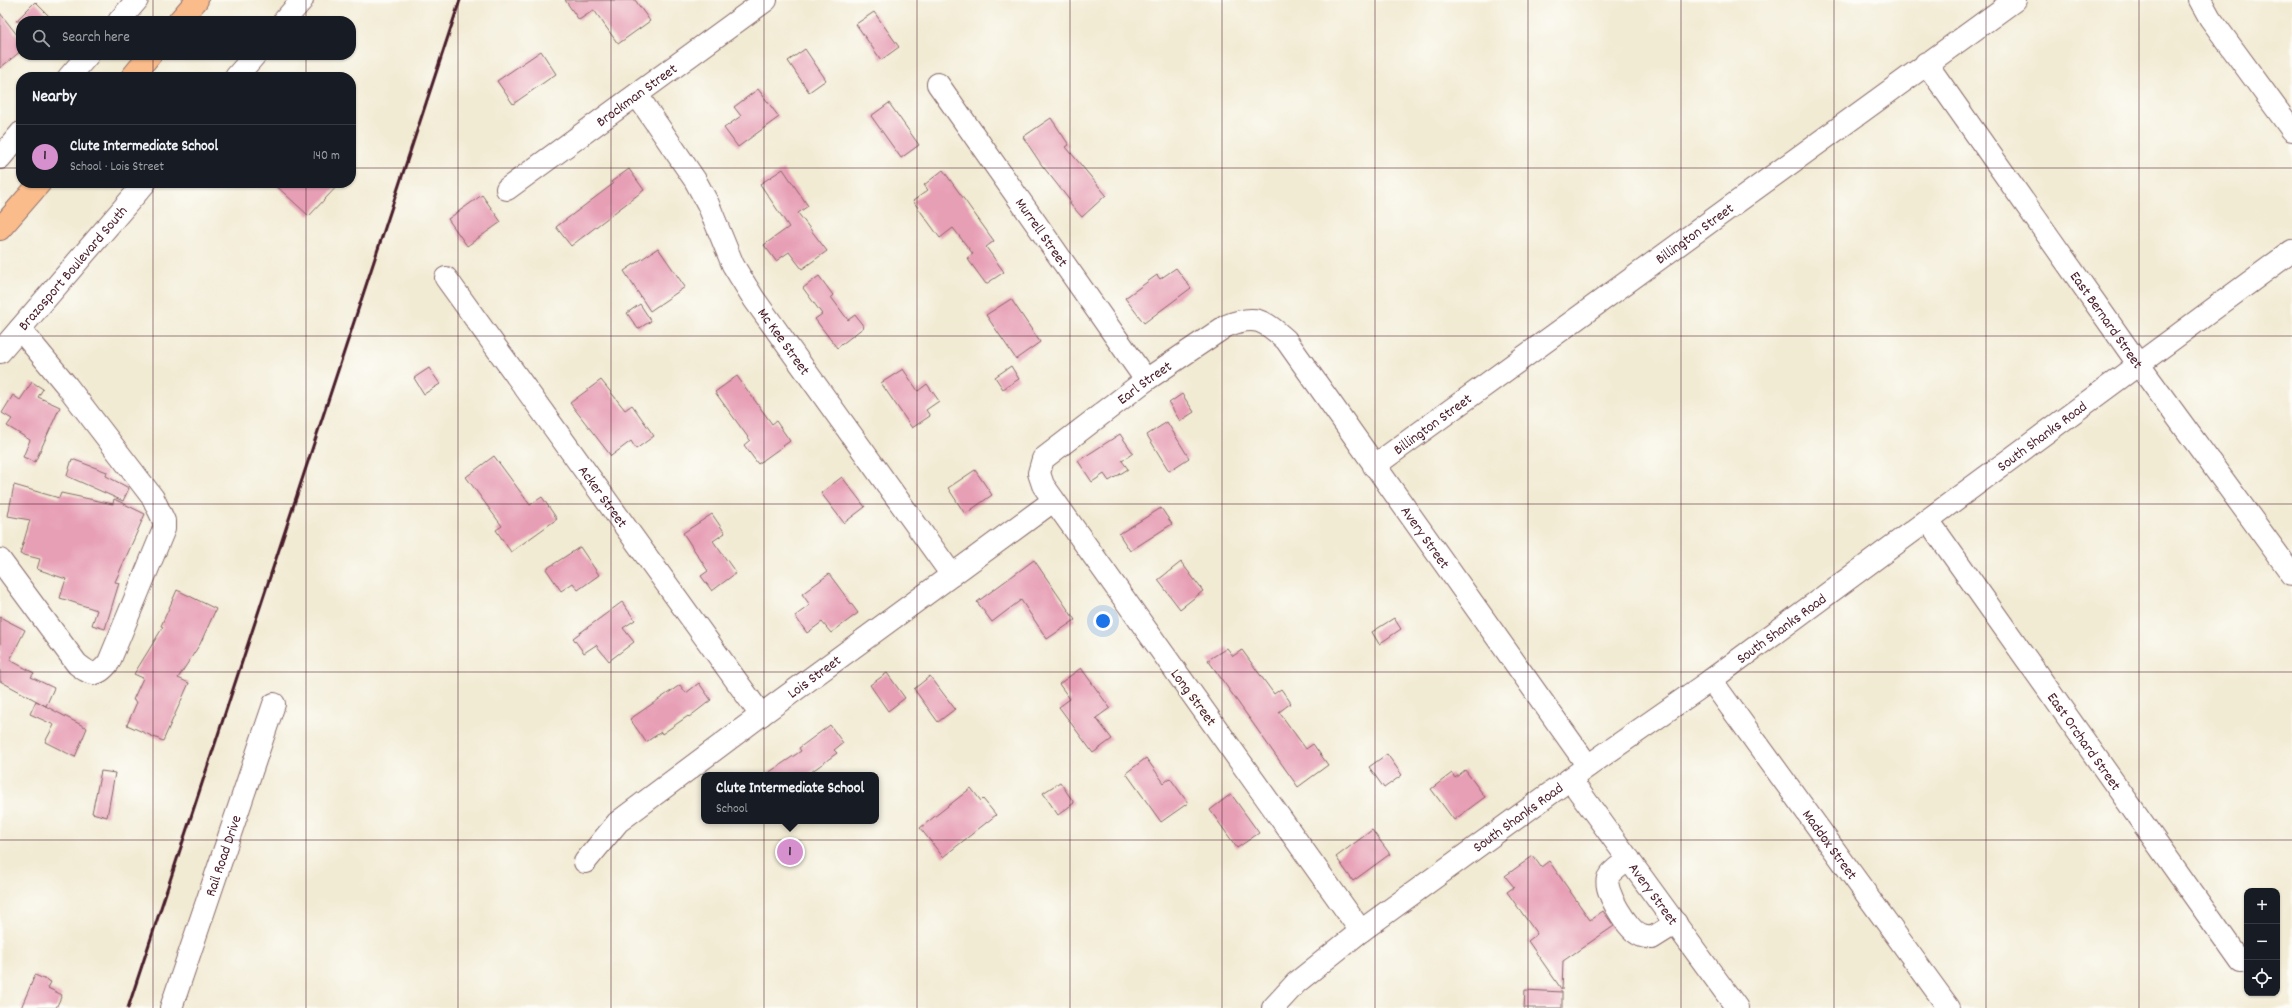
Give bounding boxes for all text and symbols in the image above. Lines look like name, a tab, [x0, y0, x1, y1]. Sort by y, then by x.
search box	[16, 16, 356, 60]
icon: search	[30, 27, 52, 49]
text: Search here	[62, 27, 130, 49]
street label: Brockman Street	[592, 59, 683, 133]
text: Nearby	[32, 86, 76, 110]
text: Clute Intermediate School	[70, 136, 218, 158]
text: 1	[44, 147, 46, 166]
text: 140 m	[313, 147, 340, 166]
text: School · Lois Street	[70, 158, 164, 177]
street label: Murrell Street	[1008, 194, 1073, 273]
street label: Billington Street	[1652, 198, 1740, 271]
street label: Brazosport Boulevard South	[14, 202, 134, 336]
street label: East Bernard Street	[2063, 267, 2148, 374]
street label: Mc Kee Street	[751, 304, 815, 381]
street label: Earl Street	[1113, 356, 1177, 411]
street label: Billington Street	[1390, 389, 1478, 461]
street label: South Shanks Road	[1993, 397, 2093, 478]
street label: Acker Street	[572, 462, 632, 534]
street label: Avery Street	[1394, 502, 1454, 575]
street label: South Shanks Road	[1733, 589, 1832, 671]
your location	[1093, 611, 1113, 631]
street label: Lois Street	[784, 650, 847, 705]
street label: Long Street	[1164, 665, 1221, 732]
street label: East Orchard Street	[2041, 689, 2126, 796]
popup	[701, 772, 879, 824]
text: Clute Intermediate School	[716, 778, 864, 800]
street label: South Shanks Road	[1469, 778, 1569, 859]
text: School	[716, 800, 748, 819]
street label: Maddox Street	[1796, 806, 1862, 886]
street label: Rail Road Drive	[201, 812, 249, 900]
pin: 1	[777, 837, 803, 867]
street label: Avery Street	[1622, 859, 1683, 931]
map controls	[2244, 888, 2280, 996]
button: +	[2244, 888, 2280, 924]
button: −	[2244, 924, 2280, 960]
button: locate	[2244, 960, 2280, 996]

